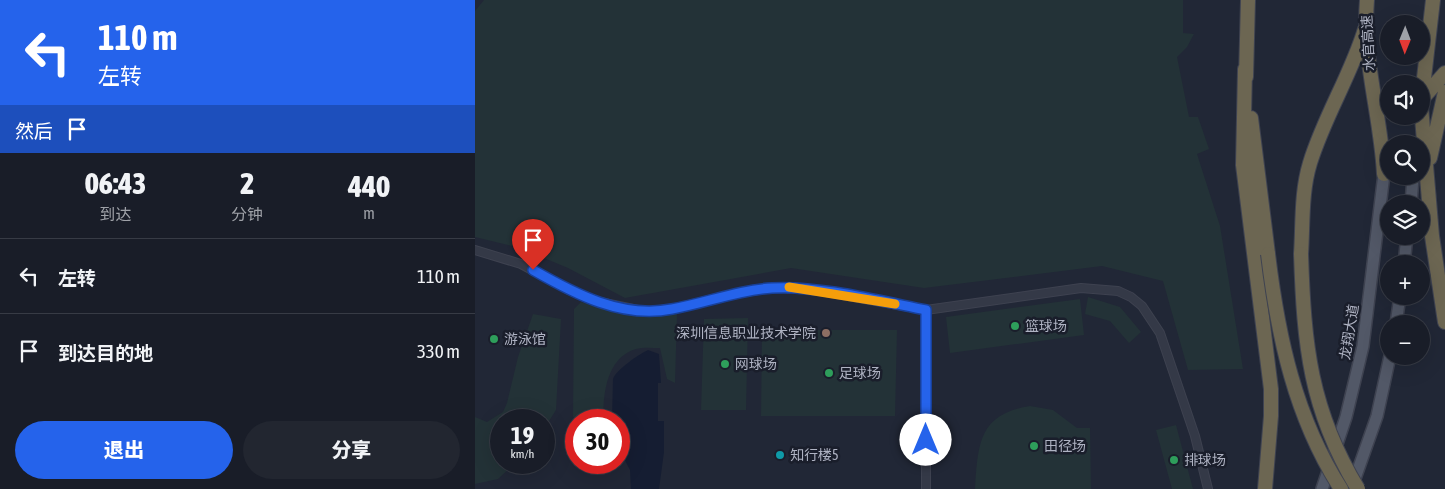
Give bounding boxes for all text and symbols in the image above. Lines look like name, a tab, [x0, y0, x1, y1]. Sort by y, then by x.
street label: 水官高速	[1359, 15, 1377, 71]
north arrow	[1380, 15, 1430, 65]
map controls	[1380, 15, 1430, 365]
text: 110 m	[98, 17, 177, 57]
icon: left	[15, 20, 80, 85]
text: 左转	[98, 63, 142, 89]
button: sound	[1380, 75, 1430, 125]
icon: arrive	[63, 115, 91, 143]
text: 然后	[15, 120, 53, 142]
button: search	[1380, 135, 1430, 185]
text: 06:43	[85, 166, 146, 200]
text: 2	[240, 166, 254, 200]
text: 440	[348, 169, 390, 203]
button: layers	[1380, 195, 1430, 245]
text: m	[363, 204, 375, 222]
text: 到达	[100, 205, 132, 223]
text: 分钟	[231, 205, 263, 223]
pin	[512, 219, 554, 270]
icon: arrive	[519, 226, 547, 254]
button: +	[1380, 255, 1430, 305]
icon: left	[15, 262, 43, 290]
text: 110 m	[417, 265, 460, 287]
text: 左转	[58, 267, 96, 289]
street label: 龙翔大道	[1337, 303, 1361, 361]
button: −	[1380, 315, 1430, 365]
place label: 篮球场	[1025, 318, 1067, 334]
marker: 篮球场	[1009, 320, 1021, 332]
place label: 深圳信息职业技术学院	[676, 325, 816, 341]
marker: 深圳信息职业技术学院	[820, 327, 832, 339]
place label: 游泳馆	[504, 331, 546, 347]
marker: 游泳馆	[488, 333, 500, 345]
icon: arrive	[15, 337, 43, 365]
text: 330 m	[417, 340, 460, 362]
text: 到达目的地	[58, 342, 153, 364]
place label: 网球场	[735, 356, 777, 372]
marker: 网球场	[719, 358, 731, 370]
place label: 足球场	[839, 365, 881, 381]
marker: 足球场	[823, 367, 835, 379]
speed limit sign: 30	[565, 409, 630, 474]
position arrow	[899, 413, 951, 465]
button: 退出	[15, 421, 233, 479]
button: 分享	[243, 421, 460, 479]
text: 19	[511, 421, 534, 449]
place label: 田径场	[1044, 438, 1086, 454]
marker: 田径场	[1028, 440, 1040, 452]
text: km/h	[511, 447, 534, 461]
place label: 知行楼5	[790, 447, 839, 463]
marker: 知行楼5	[774, 449, 786, 461]
place label: 排球场	[1184, 452, 1226, 468]
marker: 排球场	[1168, 454, 1180, 466]

